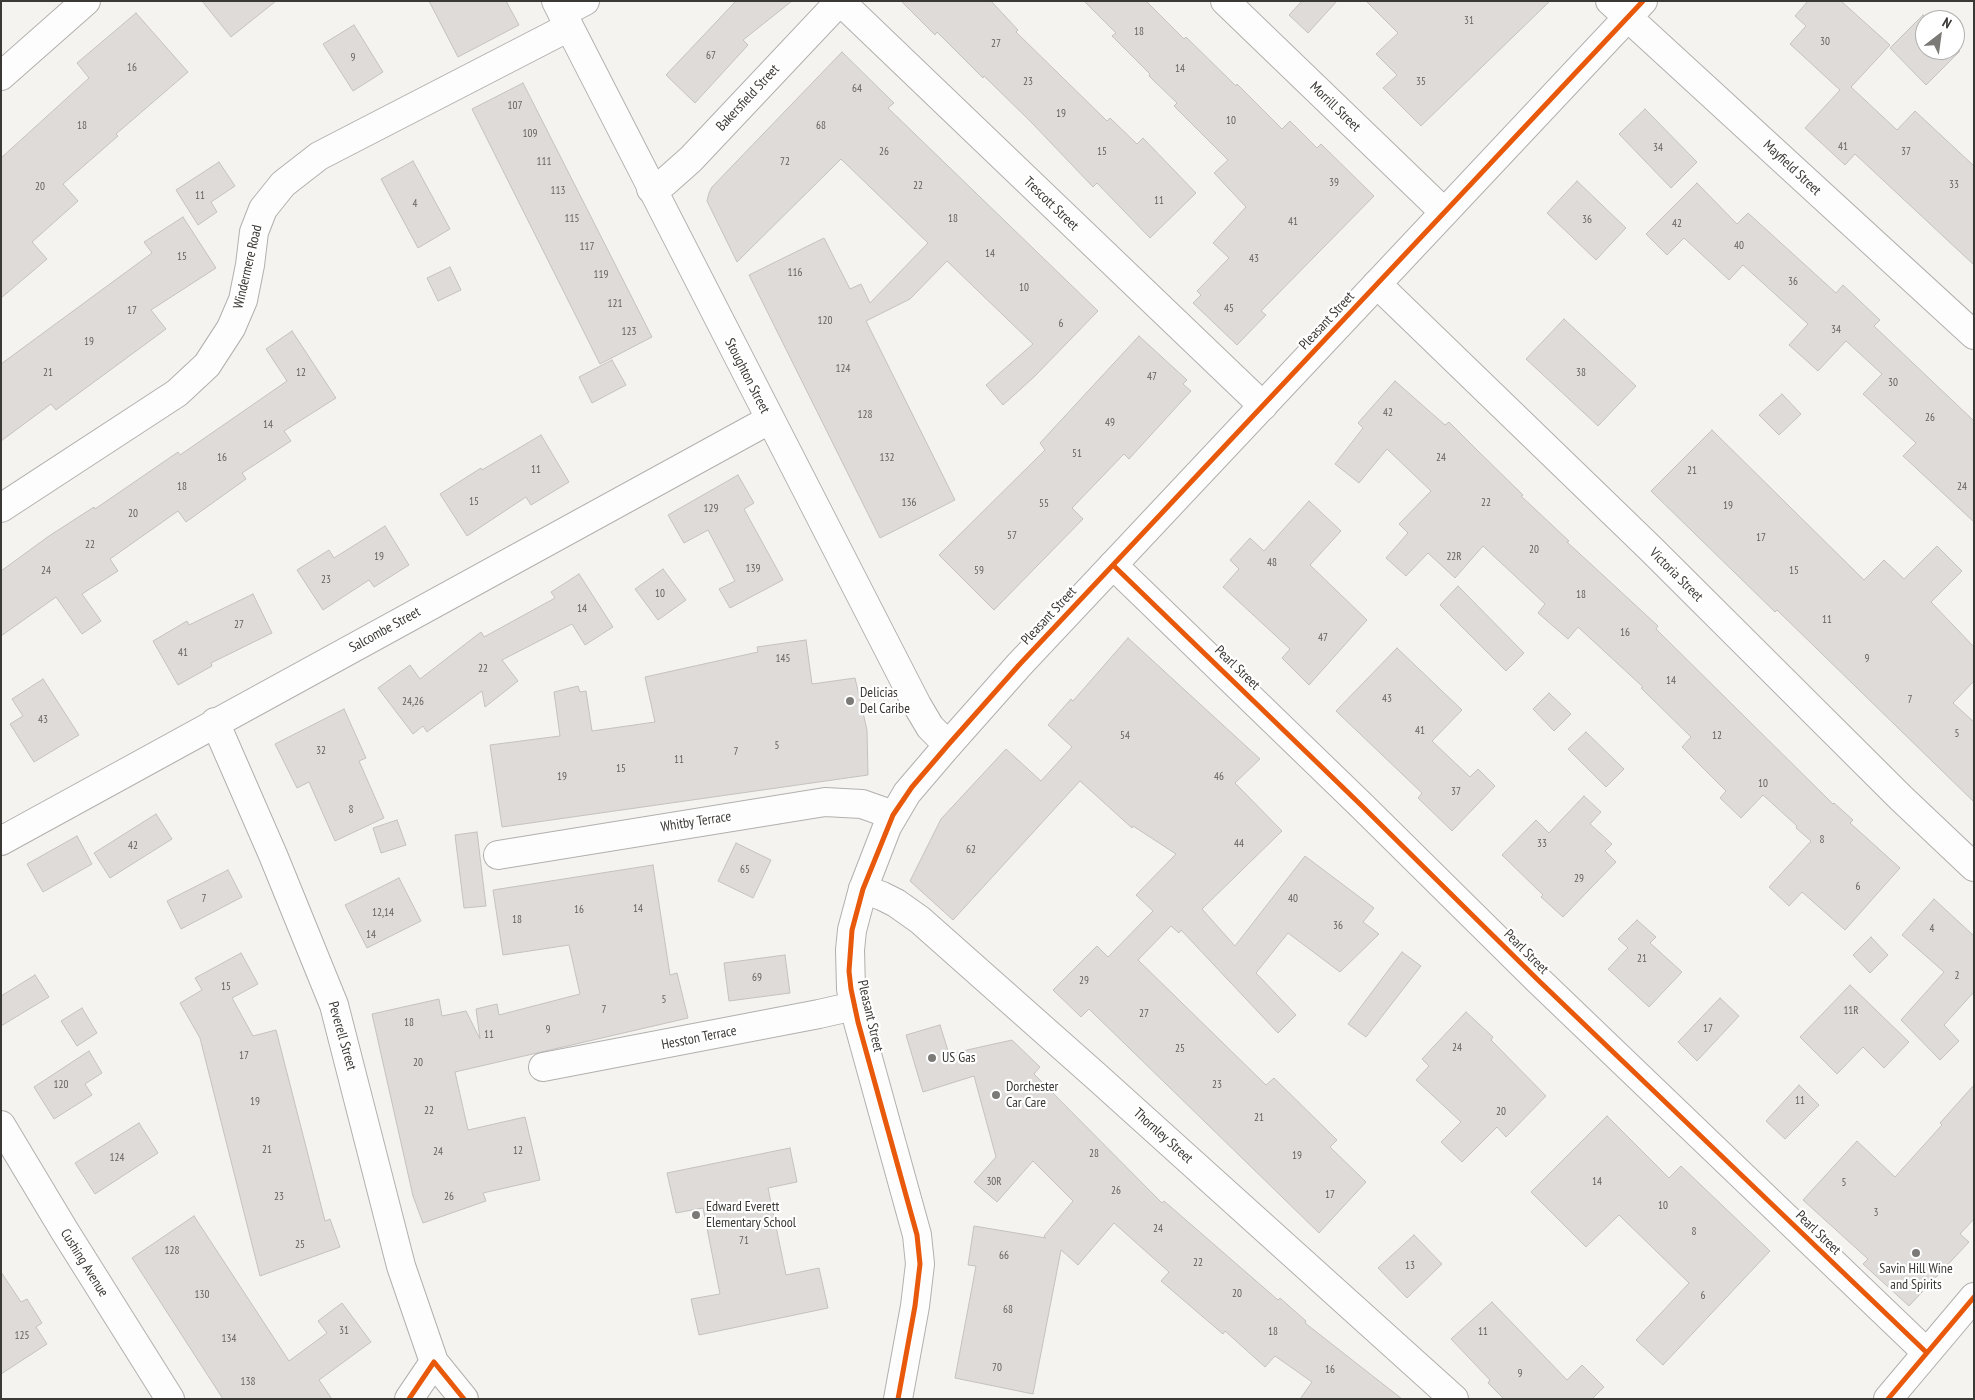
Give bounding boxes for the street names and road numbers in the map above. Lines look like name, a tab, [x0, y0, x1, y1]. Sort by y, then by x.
street label: Bakersfield Street	[713, 61, 783, 135]
street label: Morrill Street	[1306, 79, 1364, 135]
street label: Mayfield Street	[1760, 137, 1824, 199]
street label: Trescott Street	[1020, 174, 1082, 234]
street label: Windermere Road	[230, 223, 266, 311]
street label: Pleasant Street	[1296, 288, 1358, 354]
street label: Stoughton Street	[721, 336, 773, 416]
street label: Victoria Street	[1646, 545, 1706, 605]
street label: Pleasant Street	[1018, 583, 1080, 649]
street label: Salcombe Street	[347, 604, 423, 656]
street label: Pearl Street	[1211, 642, 1263, 694]
street label: Whitby Terrace	[660, 808, 732, 836]
street label: Pearl Street	[1500, 926, 1552, 978]
street label: Pleasant Street	[854, 978, 886, 1054]
street label: Peverell Street	[324, 1000, 360, 1072]
street label: Hesston Terrace	[660, 1022, 738, 1054]
street label: Thornley Street	[1130, 1105, 1196, 1167]
street label: Pearl Street	[1792, 1207, 1844, 1259]
street label: Cushing Avenue	[57, 1226, 111, 1300]

